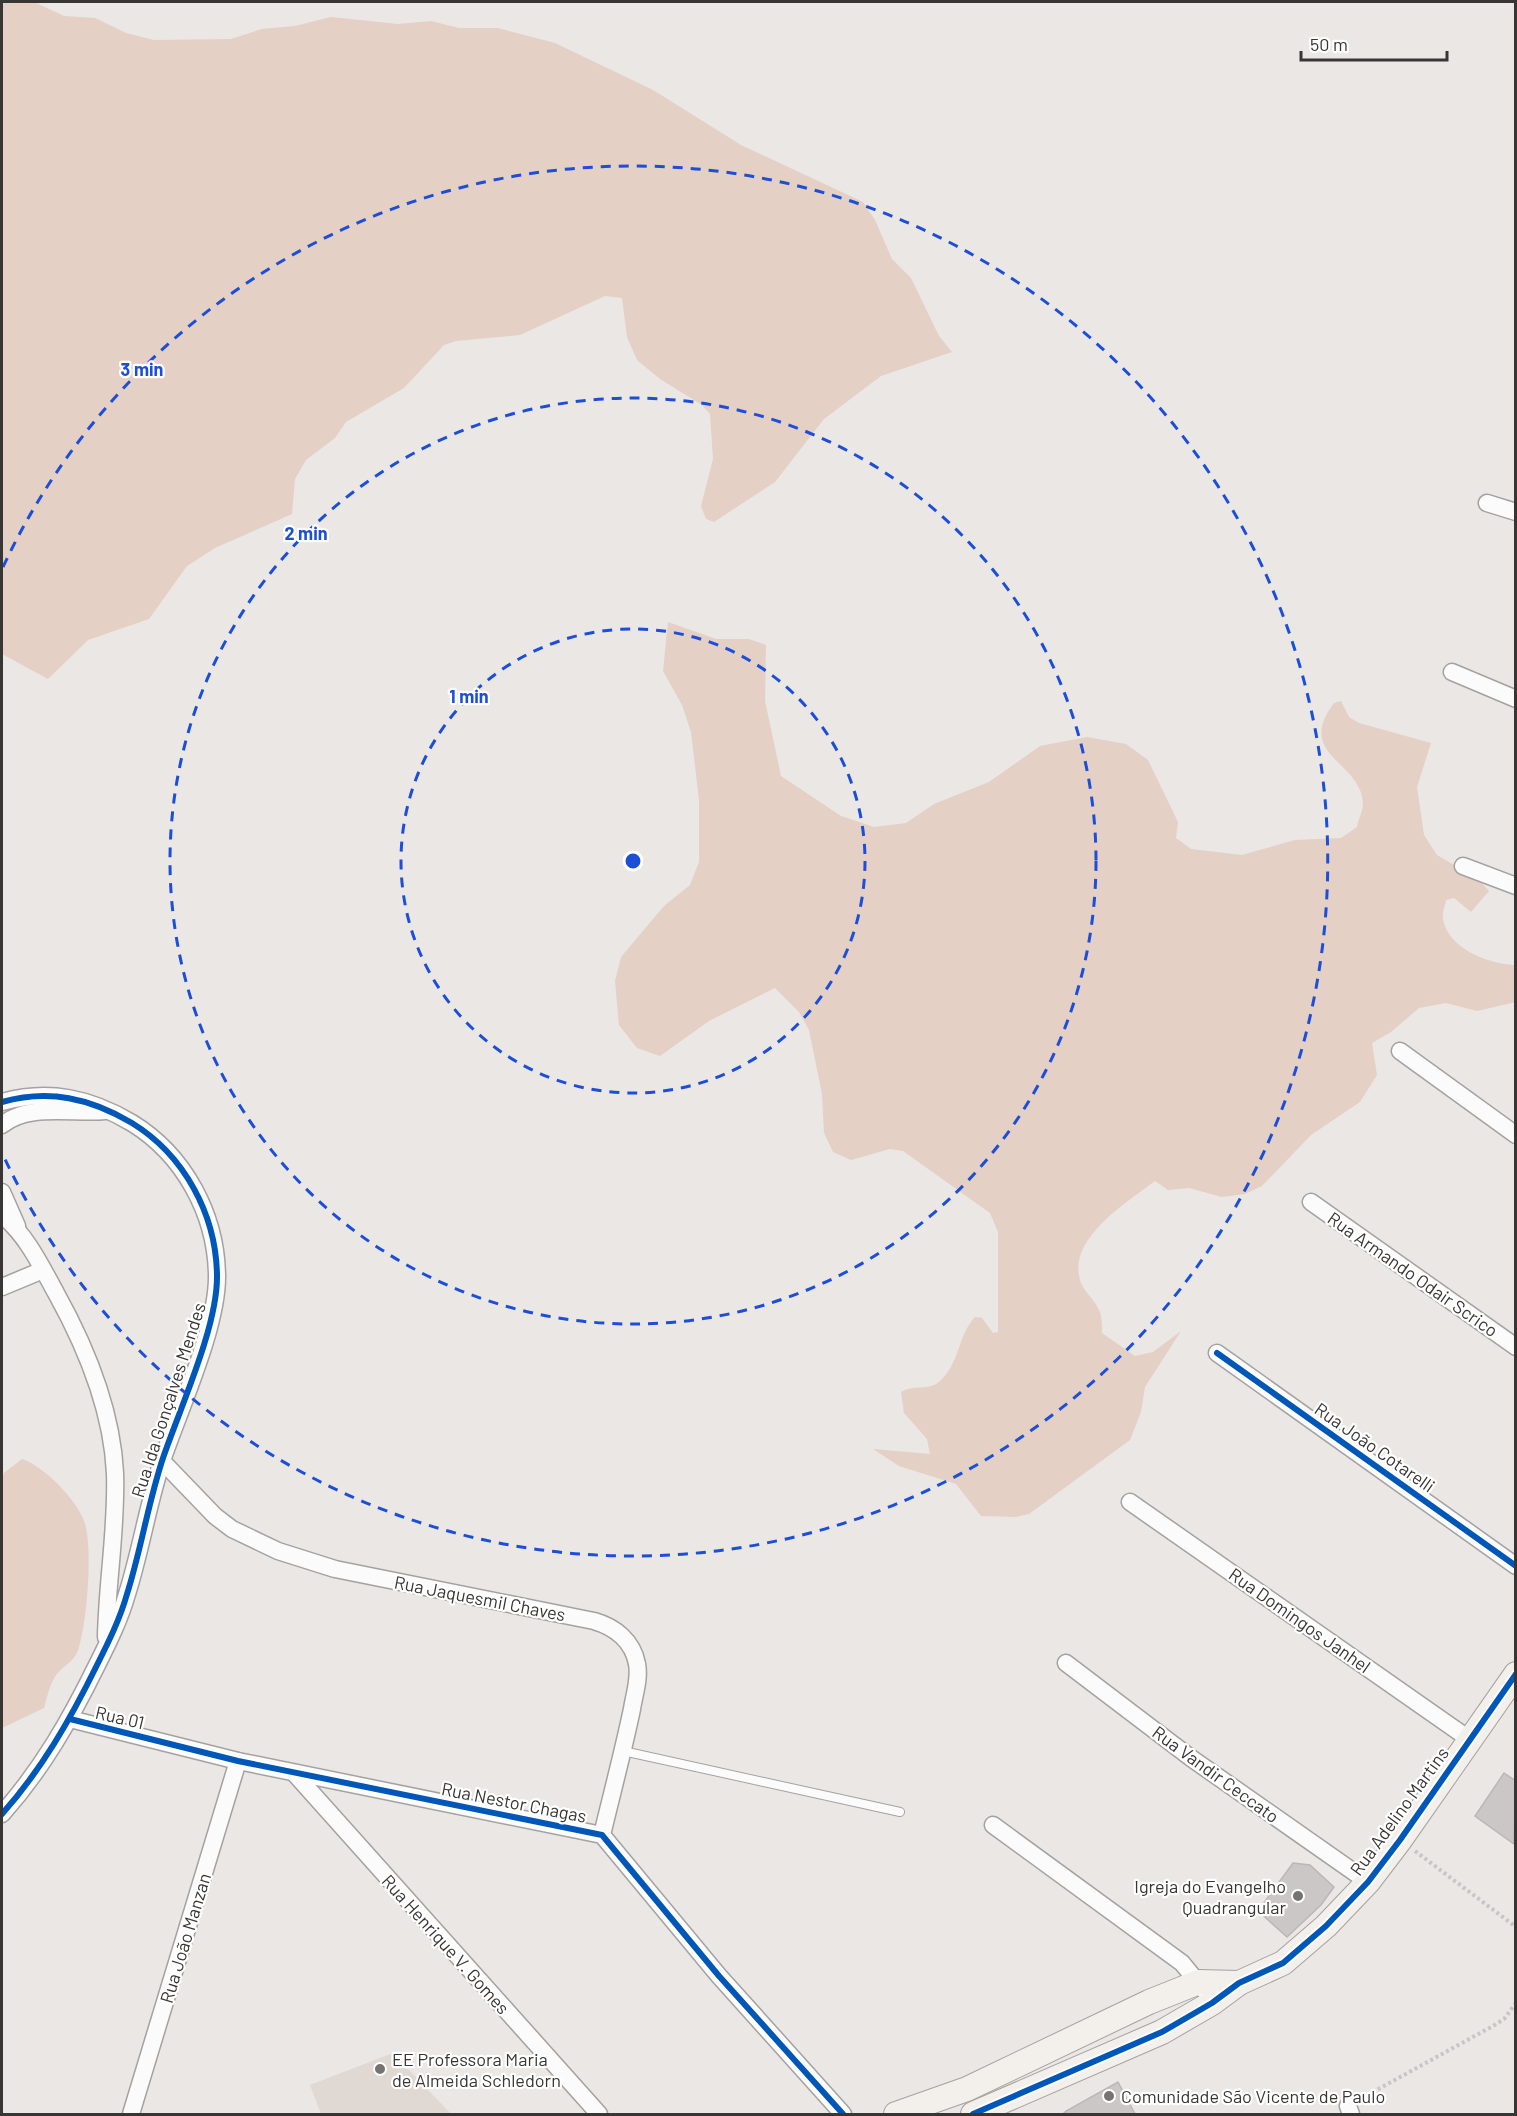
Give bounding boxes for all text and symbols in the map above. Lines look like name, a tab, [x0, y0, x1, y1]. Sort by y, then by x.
scale bar	[1301, 24, 1446, 62]
text: 50 m	[1310, 33, 1348, 55]
text: 3 min	[121, 358, 163, 380]
text: 2 min	[284, 522, 328, 544]
text: 1 min	[449, 685, 489, 707]
centre of rings	[623, 851, 643, 871]
street label: Rua Armando Odair Scrico	[1324, 1207, 1502, 1341]
street label: Rua Ida Gonçalves Mendes	[126, 1300, 210, 1500]
street label: Rua João Cotarelli	[1311, 1397, 1439, 1497]
street label: Rua Domingos Janhel	[1225, 1563, 1375, 1677]
street label: Rua Jaquesmil Chaves	[392, 1571, 568, 1625]
street label: Rua 01	[93, 1701, 147, 1733]
street label: Rua Vandir Ceccato	[1148, 1721, 1284, 1827]
street label: Rua Adelino Martins	[1345, 1742, 1453, 1880]
street label: Rua Nestor Chagas	[440, 1777, 588, 1827]
street label: Rua João Manzan	[155, 1870, 215, 2006]
street label: Rua Henrique V. Gomes	[378, 1870, 514, 2018]
place label: Igreja do Evangelho Quadrangular	[1134, 1875, 1286, 1918]
marker: Igreja do Evangelho Quadrangular	[1291, 1889, 1305, 1903]
place label: EE Professora Maria de Almeida Schledorn	[392, 2048, 561, 2091]
marker: EE Professora Maria de Almeida Schledorn	[373, 2062, 387, 2076]
place label: Comunidade São Vicente de Paulo	[1121, 2085, 1385, 2107]
marker: Comunidade São Vicente de Paulo	[1102, 2089, 1116, 2103]

